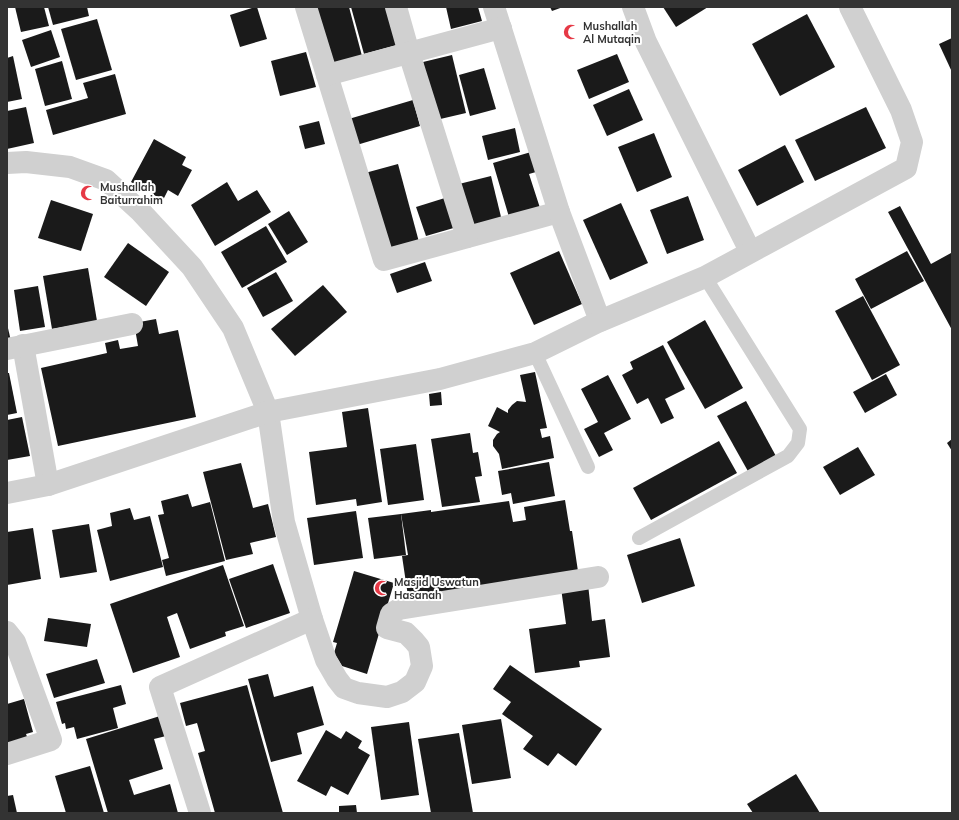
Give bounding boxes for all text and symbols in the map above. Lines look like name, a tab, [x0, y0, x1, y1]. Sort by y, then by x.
place label: Mushallah Al Mutaqin	[583, 19, 641, 46]
mosque icon: Mushallah Al Mutaqin	[562, 23, 580, 41]
place label: Mushallah Baiturrahim	[100, 180, 163, 207]
mosque icon: Mushallah Baiturrahim	[79, 184, 97, 202]
place label: Masjid Uswatun Hasanah	[394, 575, 479, 602]
mosque icon: Masjid Uswatun Hasanah	[373, 579, 391, 597]

